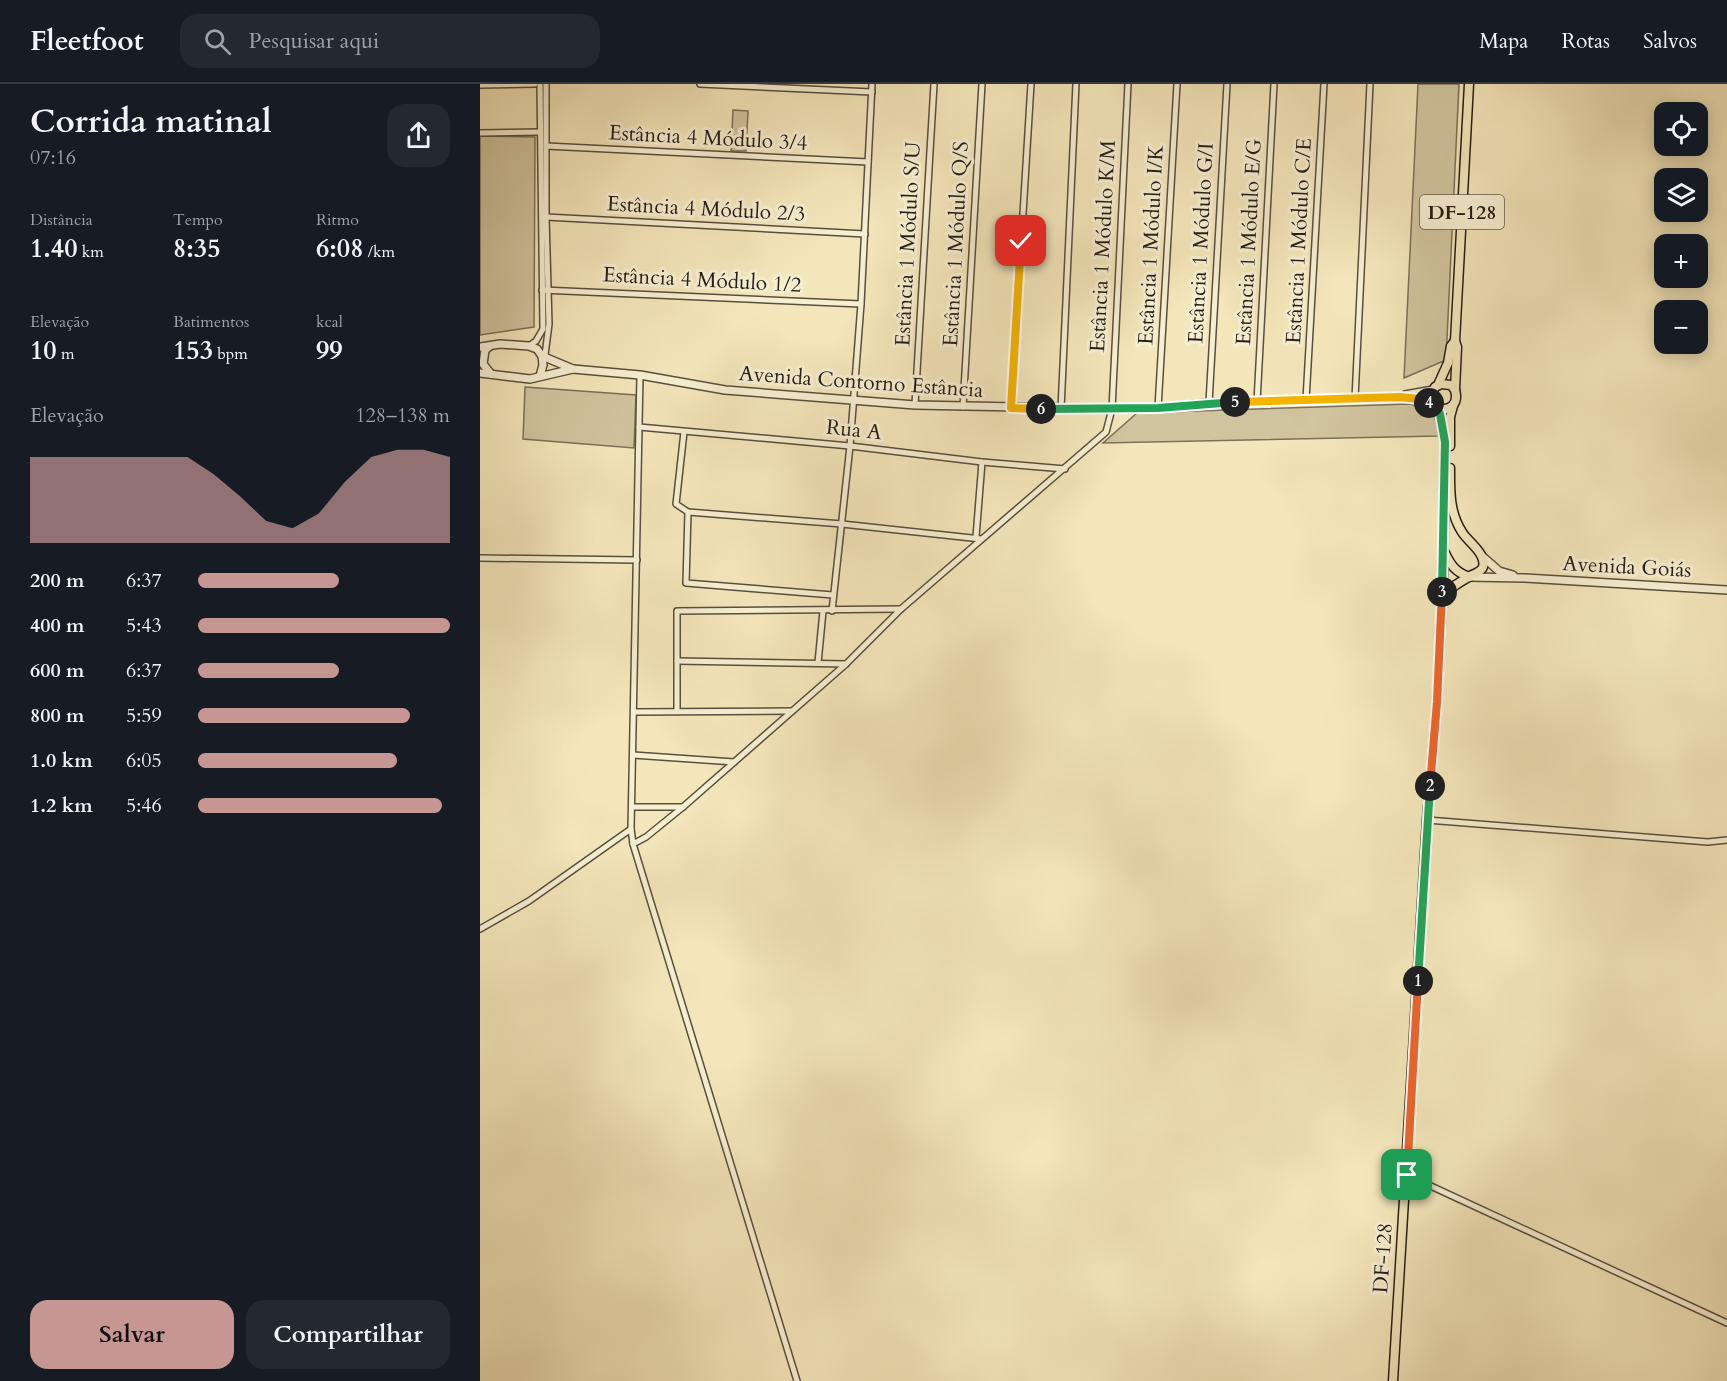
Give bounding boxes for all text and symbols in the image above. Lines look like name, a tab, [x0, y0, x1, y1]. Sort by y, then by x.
search box	[180, 14, 600, 68]
text: Fleetfoot	[30, 22, 144, 60]
icon: search	[201, 25, 234, 58]
text: Pesquisar aqui	[249, 26, 379, 56]
text: Mapa	[1479, 27, 1528, 56]
text: Rotas	[1561, 27, 1610, 56]
text: Salvos	[1643, 27, 1697, 56]
text: Corrida matinal	[30, 99, 272, 144]
map controls	[1654, 102, 1708, 354]
button: locate	[1654, 102, 1708, 156]
button: share	[387, 104, 450, 167]
street label: Estância 4 Módulo 3/4	[608, 118, 808, 158]
street label: Estância 1 Módulo C/E	[1279, 137, 1319, 345]
street label: Estância 1 Módulo E/G	[1229, 138, 1269, 346]
street label: Estância 1 Módulo K/M	[1083, 139, 1123, 353]
street label: Estância 1 Módulo Q/S	[936, 140, 976, 348]
street label: Estância 1 Módulo S/U	[888, 141, 928, 347]
street label: Estância 1 Módulo G/I	[1181, 142, 1221, 344]
text: 07:16	[30, 144, 76, 171]
street label: Estância 1 Módulo I/K	[1131, 144, 1171, 346]
button: layers	[1654, 168, 1708, 222]
street label: Estância 4 Módulo 2/3	[606, 189, 806, 229]
road number: DF-128	[1420, 195, 1504, 229]
text: Distância	[30, 209, 93, 231]
text: Tempo	[173, 209, 223, 231]
text: Ritmo	[316, 209, 359, 231]
pin	[995, 215, 1046, 266]
icon: check	[1004, 224, 1037, 257]
text: 1.40	[30, 231, 78, 266]
text: 8:35	[173, 231, 221, 266]
text: 6:08	[316, 231, 364, 266]
button: +	[1654, 234, 1708, 288]
text: km	[78, 241, 104, 263]
text: /km	[364, 241, 395, 263]
street label: Estância 4 Módulo 1/2	[602, 260, 802, 300]
button: −	[1654, 300, 1708, 354]
text: Elevação	[30, 311, 89, 333]
text: Batimentos	[173, 311, 249, 333]
text: kcal	[316, 311, 343, 333]
text: 10	[30, 333, 57, 368]
text: 153	[173, 333, 213, 368]
text: 99	[316, 333, 343, 368]
text: m	[57, 343, 74, 365]
text: bpm	[213, 343, 248, 365]
street label: Avenida Contorno Estância	[738, 359, 984, 405]
pin: 5	[1220, 387, 1250, 417]
pin: 4	[1414, 388, 1444, 418]
text: 5	[1231, 391, 1239, 413]
text: 4	[1425, 392, 1433, 414]
pin: 6	[1026, 394, 1056, 424]
text: 6	[1037, 398, 1045, 420]
text: Elevação	[30, 402, 104, 429]
text: 128–138 m	[355, 402, 450, 429]
street label: Rua A	[825, 413, 883, 447]
street label: Avenida Goiás	[1562, 549, 1692, 585]
text: 200 m	[30, 567, 85, 594]
text: 6:37	[126, 567, 162, 594]
pin: 3	[1427, 577, 1457, 607]
text: 3	[1438, 581, 1446, 603]
text: 400 m	[30, 612, 85, 639]
text: 5:43	[126, 612, 162, 639]
text: 600 m	[30, 657, 85, 684]
text: 6:37	[126, 657, 162, 684]
text: 800 m	[30, 702, 85, 729]
text: 5:59	[126, 702, 162, 729]
text: 1.0 km	[30, 747, 93, 774]
text: 6:05	[126, 747, 162, 774]
pin: 2	[1415, 771, 1445, 801]
text: 2	[1426, 775, 1434, 797]
text: 1.2 km	[30, 792, 93, 819]
text: 5:46	[126, 792, 162, 819]
pin: 1	[1403, 966, 1433, 996]
text: 1	[1414, 970, 1422, 992]
pin	[1381, 1149, 1432, 1200]
icon: arrive	[1390, 1158, 1423, 1191]
street label: DF-128	[1366, 1222, 1400, 1294]
button: Salvar	[30, 1300, 234, 1369]
button: Compartilhar	[246, 1300, 450, 1369]

